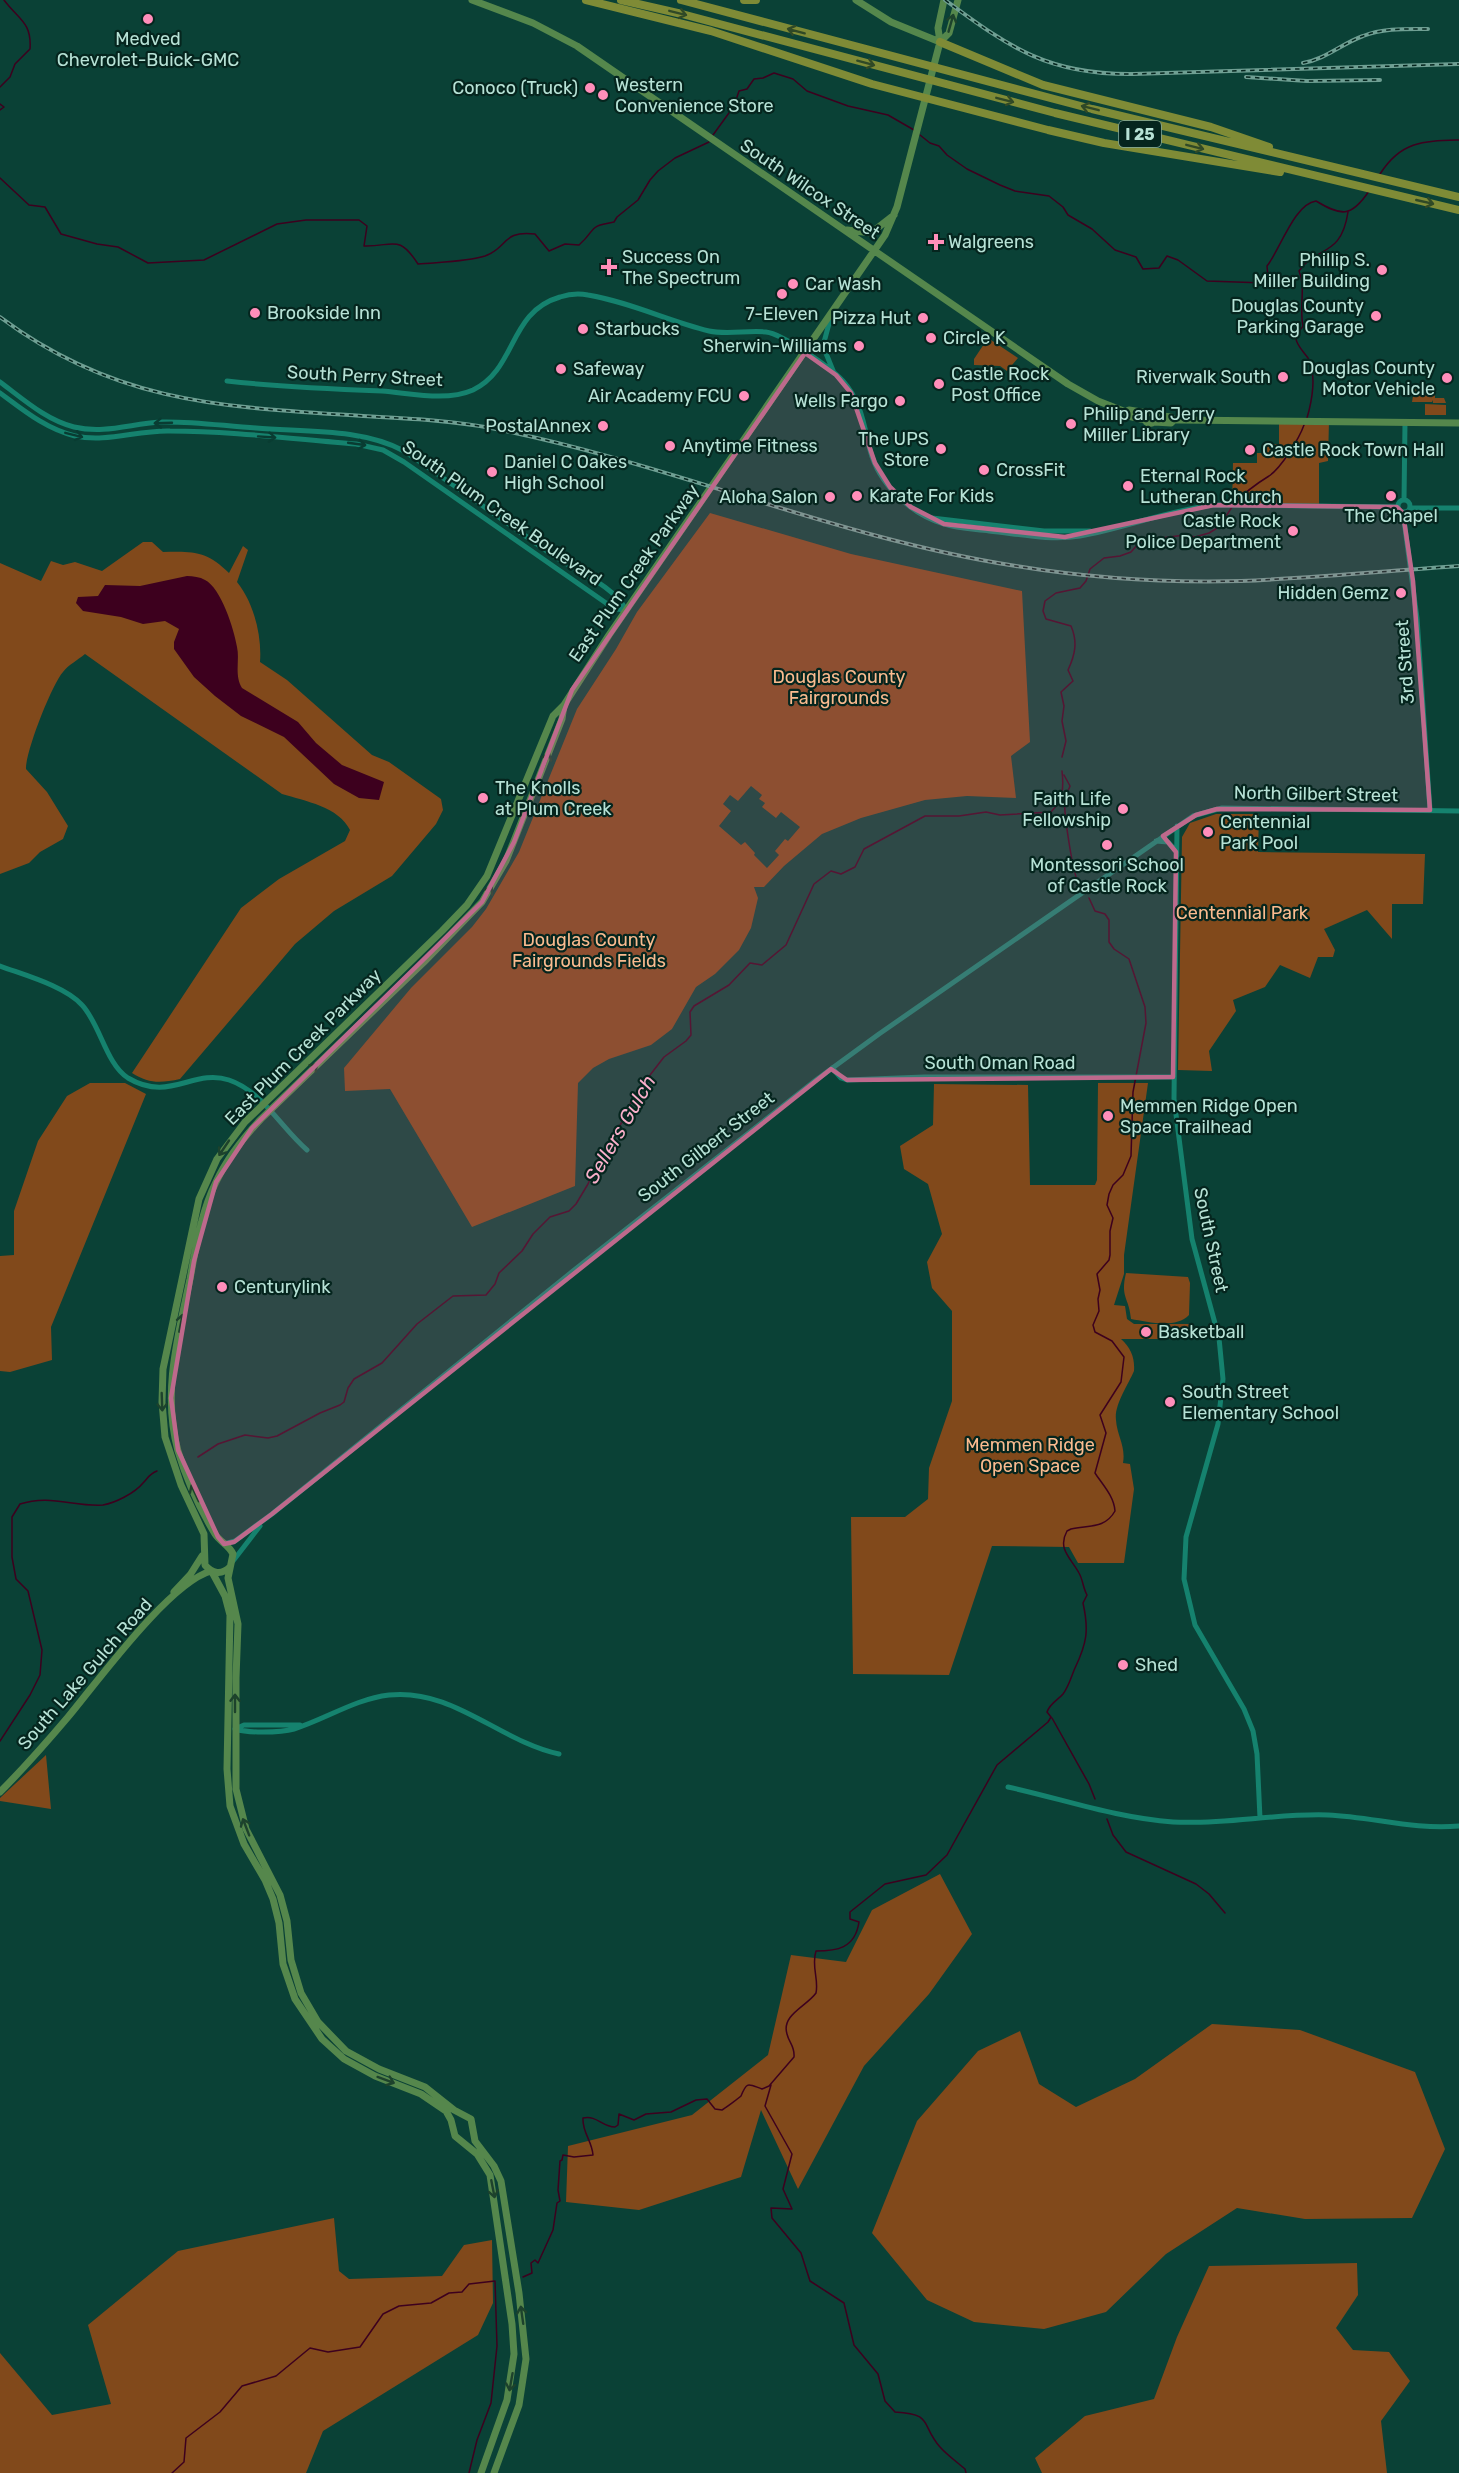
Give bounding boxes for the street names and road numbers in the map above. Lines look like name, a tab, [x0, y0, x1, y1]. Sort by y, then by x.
road number: I 25	[1119, 121, 1161, 147]
street label: South Wilcox Street	[736, 134, 884, 244]
street label: South Perry Street	[287, 361, 443, 391]
street label: South Plum Creek Boulevard	[398, 436, 606, 590]
street label: East Plum Creek Parkway	[564, 480, 704, 666]
street label: 3rd Street	[1391, 619, 1419, 705]
street label: North Gilbert Street	[1234, 782, 1398, 806]
street label: East Plum Creek Parkway	[220, 964, 386, 1130]
street label: South Oman Road	[925, 1052, 1075, 1074]
street label: South Gilbert Street	[633, 1087, 779, 1207]
street label: South Street	[1189, 1185, 1233, 1295]
street label: South Lake Gulch Road	[13, 1594, 157, 1754]

